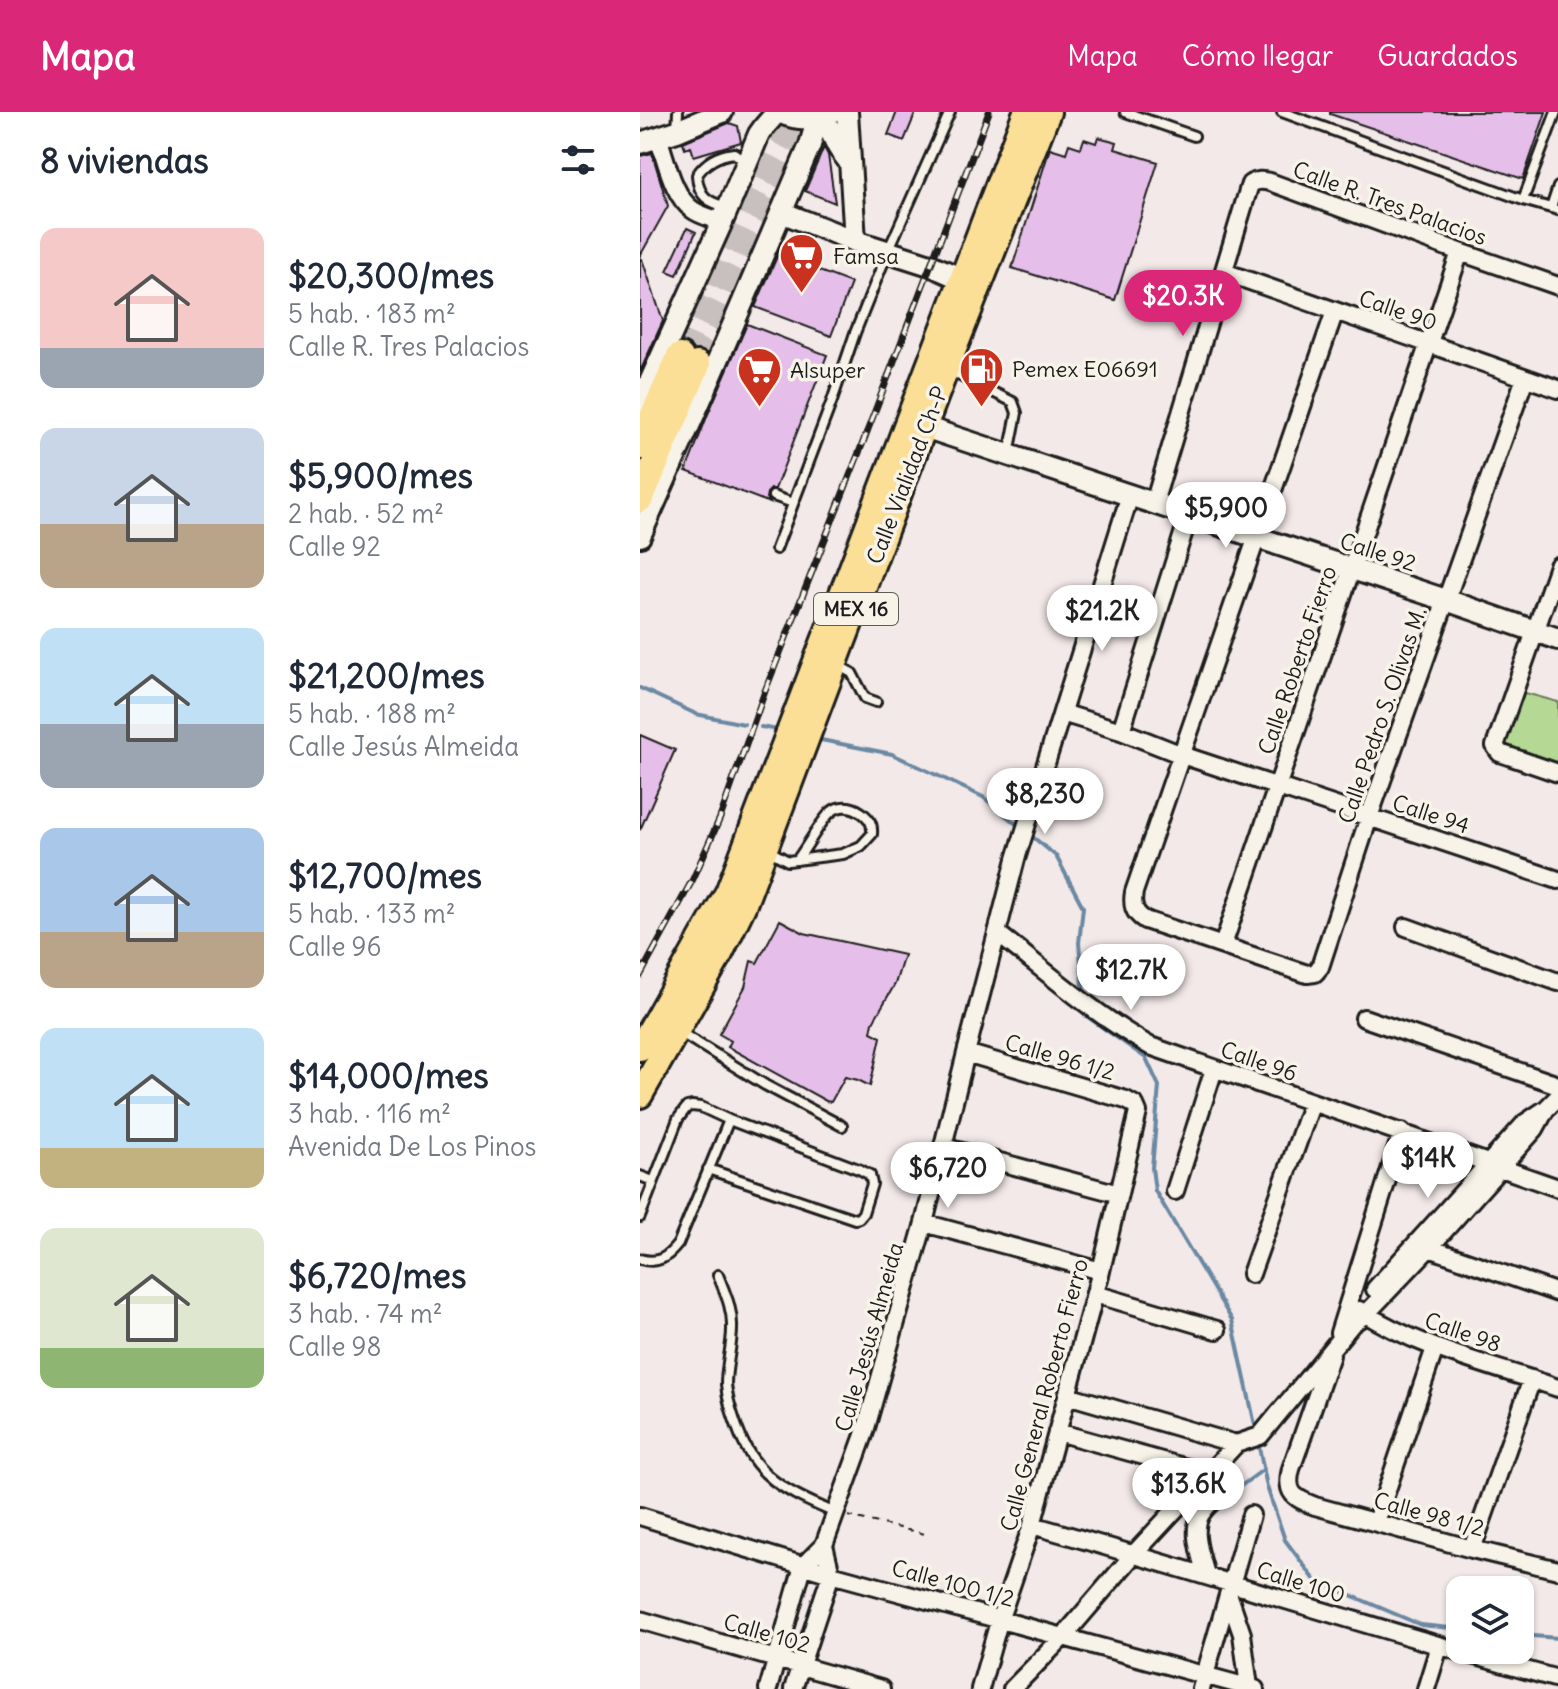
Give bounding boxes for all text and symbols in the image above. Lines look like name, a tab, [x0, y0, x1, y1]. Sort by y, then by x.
text: Mapa	[40, 33, 136, 80]
text: Mapa	[1067, 38, 1138, 74]
text: Cómo llegar	[1182, 38, 1333, 74]
text: Guardados	[1377, 38, 1518, 74]
icon: filters	[556, 138, 600, 182]
text: 8 viviendas	[40, 139, 209, 182]
street label: Calle R. Tres Palacios	[1289, 155, 1491, 251]
supermarket icon: Famsa	[778, 232, 826, 295]
place label: Famsa	[833, 242, 899, 270]
text: $20,300/mes	[288, 254, 494, 297]
icon: home	[104, 260, 200, 356]
pin: $20.3K	[1118, 270, 1248, 338]
text: $20.3K	[1142, 279, 1224, 312]
street label: Calle 90	[1355, 284, 1441, 336]
text: 5 hab. · 183 m²	[288, 297, 456, 330]
text: Calle R. Tres Palacios	[288, 330, 529, 363]
fuel station icon: Pemex E06691	[957, 345, 1005, 408]
supermarket icon: Alsuper	[735, 346, 783, 409]
place label: Pemex E06691	[1012, 355, 1158, 383]
place label: Alsuper	[790, 356, 865, 384]
street label: Calle Vialidad Ch-P	[860, 382, 954, 568]
text: $5,900/mes	[288, 454, 473, 497]
icon: home	[104, 460, 200, 556]
pin: $5,900	[1161, 482, 1291, 550]
text: $5,900	[1184, 491, 1268, 524]
text: 2 hab. · 52 m²	[288, 497, 444, 530]
street label: Calle 92	[1336, 527, 1420, 577]
text: Calle 92	[288, 530, 381, 563]
street label: Calle Roberto Fierro	[1252, 562, 1342, 758]
pin: $21.2K	[1037, 585, 1167, 653]
road number: MEX 16	[814, 593, 898, 625]
text: $21.2K	[1065, 594, 1139, 627]
street label: Calle Pedro S. Olivas M.	[1332, 603, 1432, 827]
text: $21,200/mes	[288, 654, 485, 697]
icon: home	[104, 660, 200, 756]
text: 5 hab. · 188 m²	[288, 697, 456, 730]
text: Calle Jesús Almeida	[288, 730, 519, 763]
pin: $8,230	[980, 768, 1110, 836]
text: $8,230	[1005, 777, 1085, 810]
street label: Calle 94	[1389, 788, 1473, 840]
text: $12,700/mes	[288, 854, 482, 897]
icon: home	[104, 860, 200, 956]
text: 5 hab. · 133 m²	[288, 897, 455, 930]
text: Calle 96	[288, 930, 382, 963]
pin: $12.7K	[1066, 944, 1196, 1012]
text: $12.7K	[1095, 953, 1167, 986]
street label: Calle 96 1/2	[1002, 1028, 1118, 1086]
street label: Calle 96	[1217, 1035, 1301, 1087]
text: $14,000/mes	[288, 1054, 489, 1097]
icon: home	[104, 1060, 200, 1156]
text: 3 hab. · 116 m²	[288, 1097, 451, 1130]
text: Avenida De Los Pinos	[288, 1130, 536, 1163]
pin: $14K	[1381, 1132, 1475, 1200]
text: $14K	[1400, 1141, 1456, 1174]
pin: $6,720	[883, 1142, 1013, 1210]
text: $6,720	[909, 1151, 987, 1184]
street label: Calle Jesús Almeida	[829, 1239, 909, 1435]
text: $6,720/mes	[288, 1254, 466, 1297]
street label: Calle General Roberto Fierro	[994, 1256, 1094, 1534]
icon: home	[104, 1260, 200, 1356]
text: 3 hab. · 74 m²	[288, 1297, 443, 1330]
street label: Calle 98	[1421, 1306, 1505, 1358]
text: Calle 98	[288, 1330, 382, 1363]
pin: $13.6K	[1123, 1458, 1253, 1526]
text: $13.6K	[1150, 1467, 1226, 1500]
street label: Calle 98 1/2	[1371, 1486, 1487, 1542]
street label: Calle 100 1/2	[889, 1553, 1017, 1613]
street label: Calle 100	[1253, 1555, 1349, 1609]
map controls	[1446, 1576, 1534, 1664]
button: layers	[1446, 1576, 1534, 1664]
street label: Calle 102	[720, 1607, 814, 1659]

